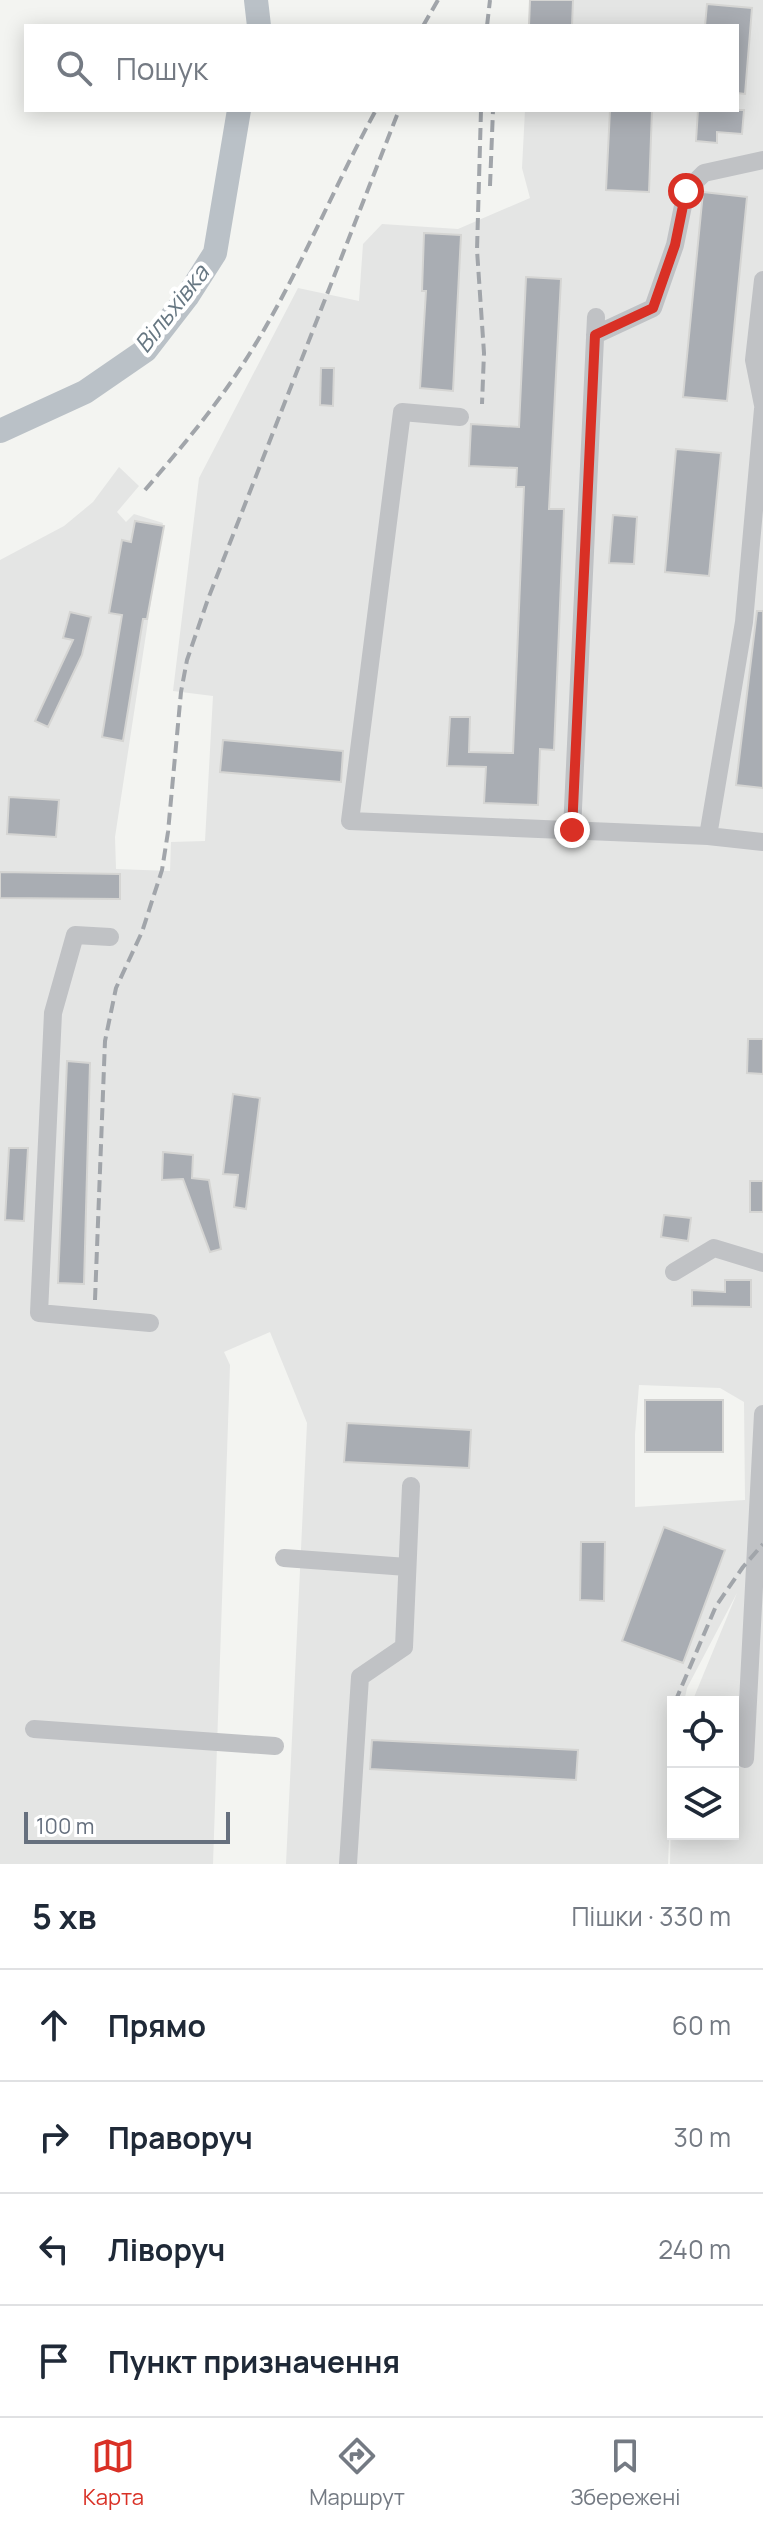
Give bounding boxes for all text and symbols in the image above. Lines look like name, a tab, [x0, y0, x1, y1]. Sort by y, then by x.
search box	[24, 24, 739, 112]
icon: search	[52, 46, 96, 90]
text: Пошук	[116, 48, 208, 89]
route start	[668, 173, 704, 209]
water label: Вільхівка	[126, 256, 217, 359]
route end	[554, 812, 590, 848]
map controls	[667, 1696, 739, 1840]
button: locate	[667, 1696, 739, 1768]
button: layers	[667, 1768, 739, 1840]
scale bar	[24, 1808, 230, 1844]
text: 100 m	[36, 1811, 94, 1841]
text: 5 хв	[32, 1893, 97, 1939]
text: Пішки · 330 m	[571, 1898, 731, 1934]
icon: ahead	[32, 2003, 76, 2047]
text: Прямо	[108, 2005, 206, 2046]
text: 60 m	[672, 2007, 731, 2043]
icon: right	[32, 2115, 76, 2159]
text: Праворуч	[108, 2117, 253, 2158]
text: 30 m	[674, 2119, 731, 2155]
icon: left	[32, 2227, 76, 2271]
text: Ліворуч	[108, 2229, 225, 2270]
text: 240 m	[658, 2231, 731, 2267]
icon: arrive	[32, 2339, 76, 2383]
text: Пункт призначення	[108, 2341, 400, 2382]
tab: Карта	[83, 2434, 144, 2512]
tab: Маршрут	[309, 2434, 405, 2512]
tab: Збережені	[570, 2434, 680, 2512]

